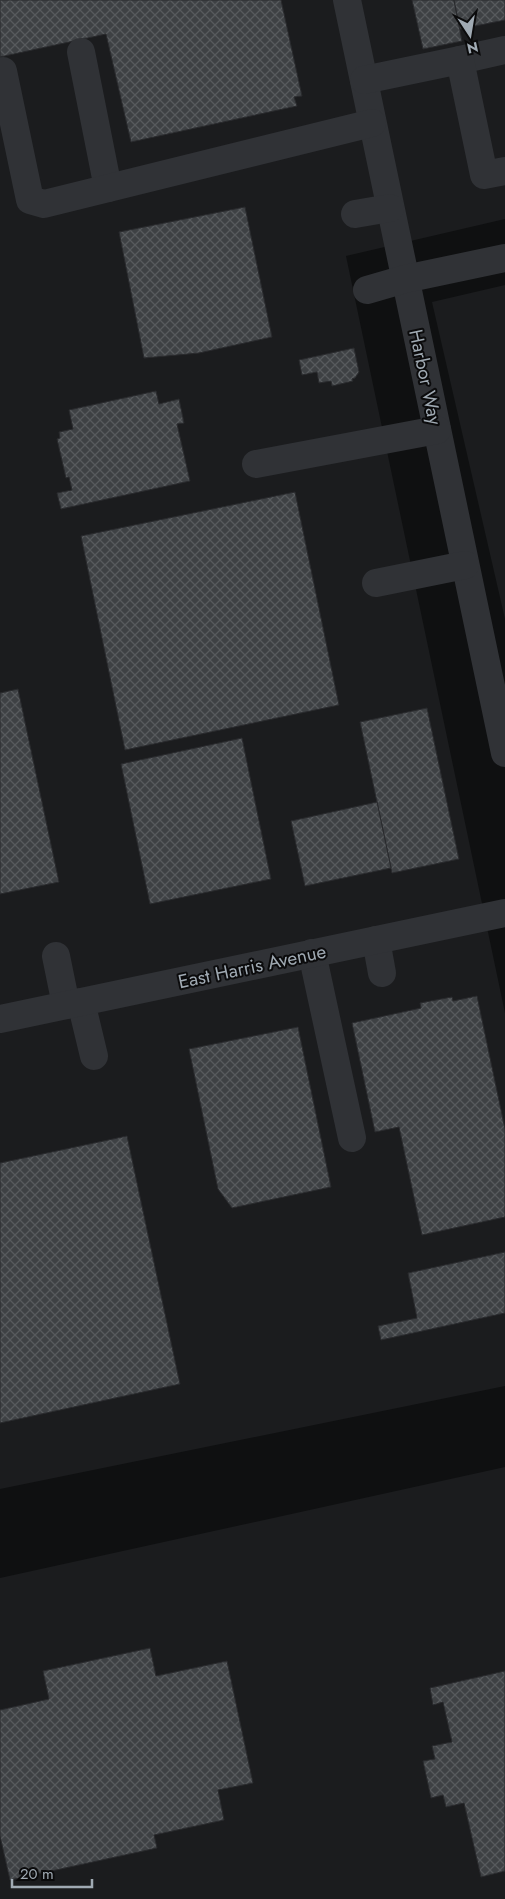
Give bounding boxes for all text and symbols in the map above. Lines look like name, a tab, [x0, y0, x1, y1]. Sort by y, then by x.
north arrow	[445, 10, 495, 60]
text: N	[465, 37, 480, 59]
street label: Harbor Way	[402, 327, 449, 428]
street label: East Harris Avenue	[176, 938, 329, 995]
scale bar	[12, 1856, 92, 1888]
text: 20 m	[20, 1863, 54, 1885]

